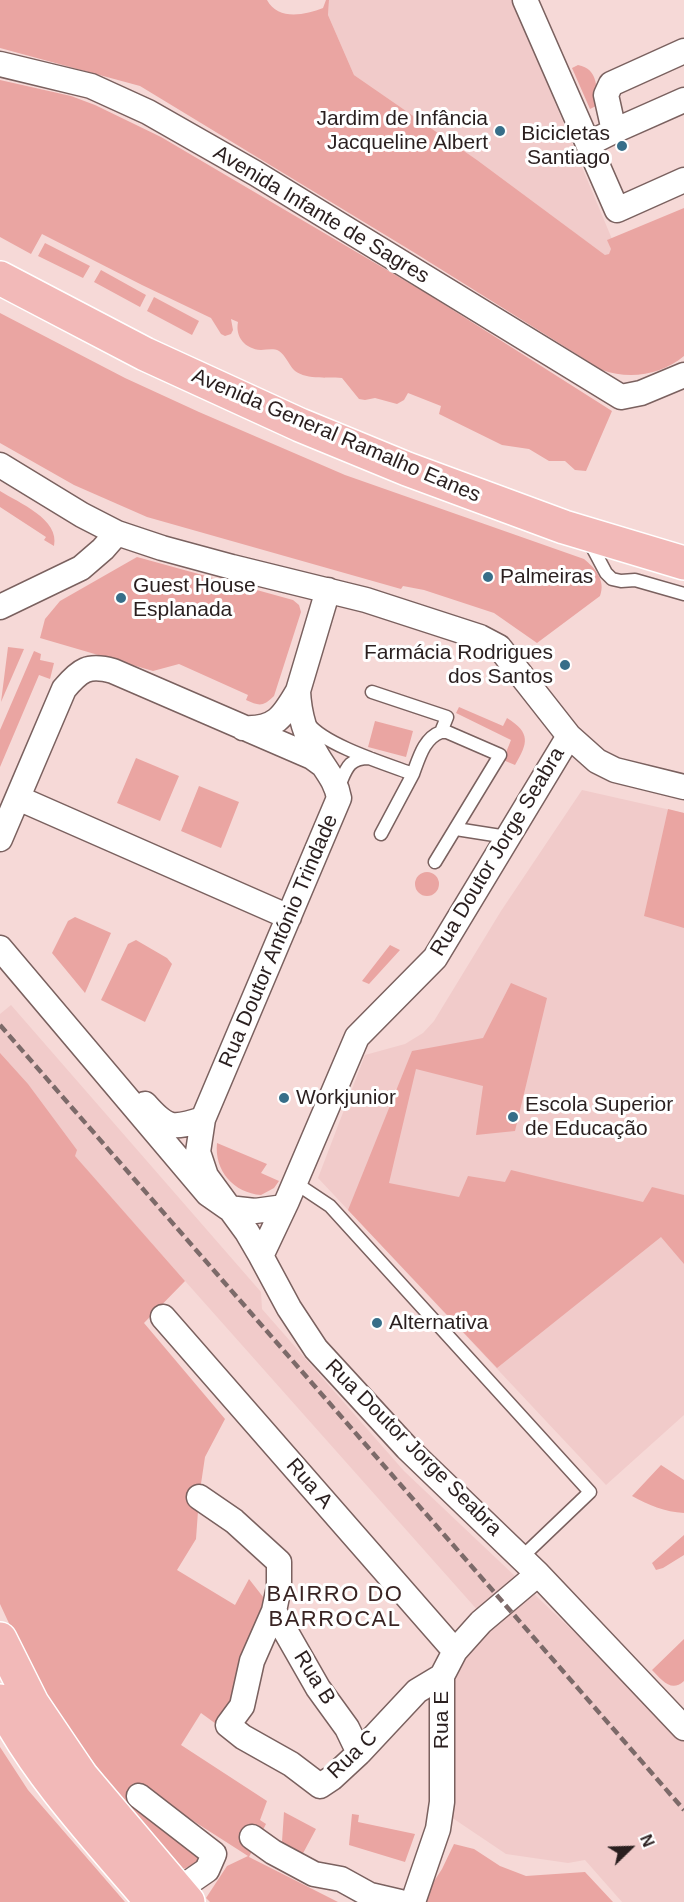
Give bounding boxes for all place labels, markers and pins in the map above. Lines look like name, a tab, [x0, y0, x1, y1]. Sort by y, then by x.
place label: Jardim de Infância Jacqueline Albert	[316, 106, 488, 156]
place label: Bicicletas Santiago	[521, 121, 610, 171]
marker: Jardim de Infância Jacqueline Albert	[493, 124, 507, 138]
marker: Bicicletas Santiago	[615, 139, 629, 153]
place label: Palmeiras	[500, 564, 593, 590]
marker: Palmeiras	[481, 570, 495, 584]
place label: Guest House Esplanada	[133, 573, 256, 623]
marker: Guest House Esplanada	[114, 591, 128, 605]
place label: Farmácia Rodrigues dos Santos	[364, 640, 553, 690]
marker: Farmácia Rodrigues dos Santos	[558, 658, 572, 672]
place label: Workjunior	[296, 1085, 396, 1111]
marker: Workjunior	[277, 1091, 291, 1105]
place label: Escola Superior de Educação	[525, 1092, 673, 1142]
marker: Escola Superior de Educação	[506, 1110, 520, 1124]
place label: Alternativa	[389, 1310, 488, 1336]
marker: Alternativa	[370, 1316, 384, 1330]

